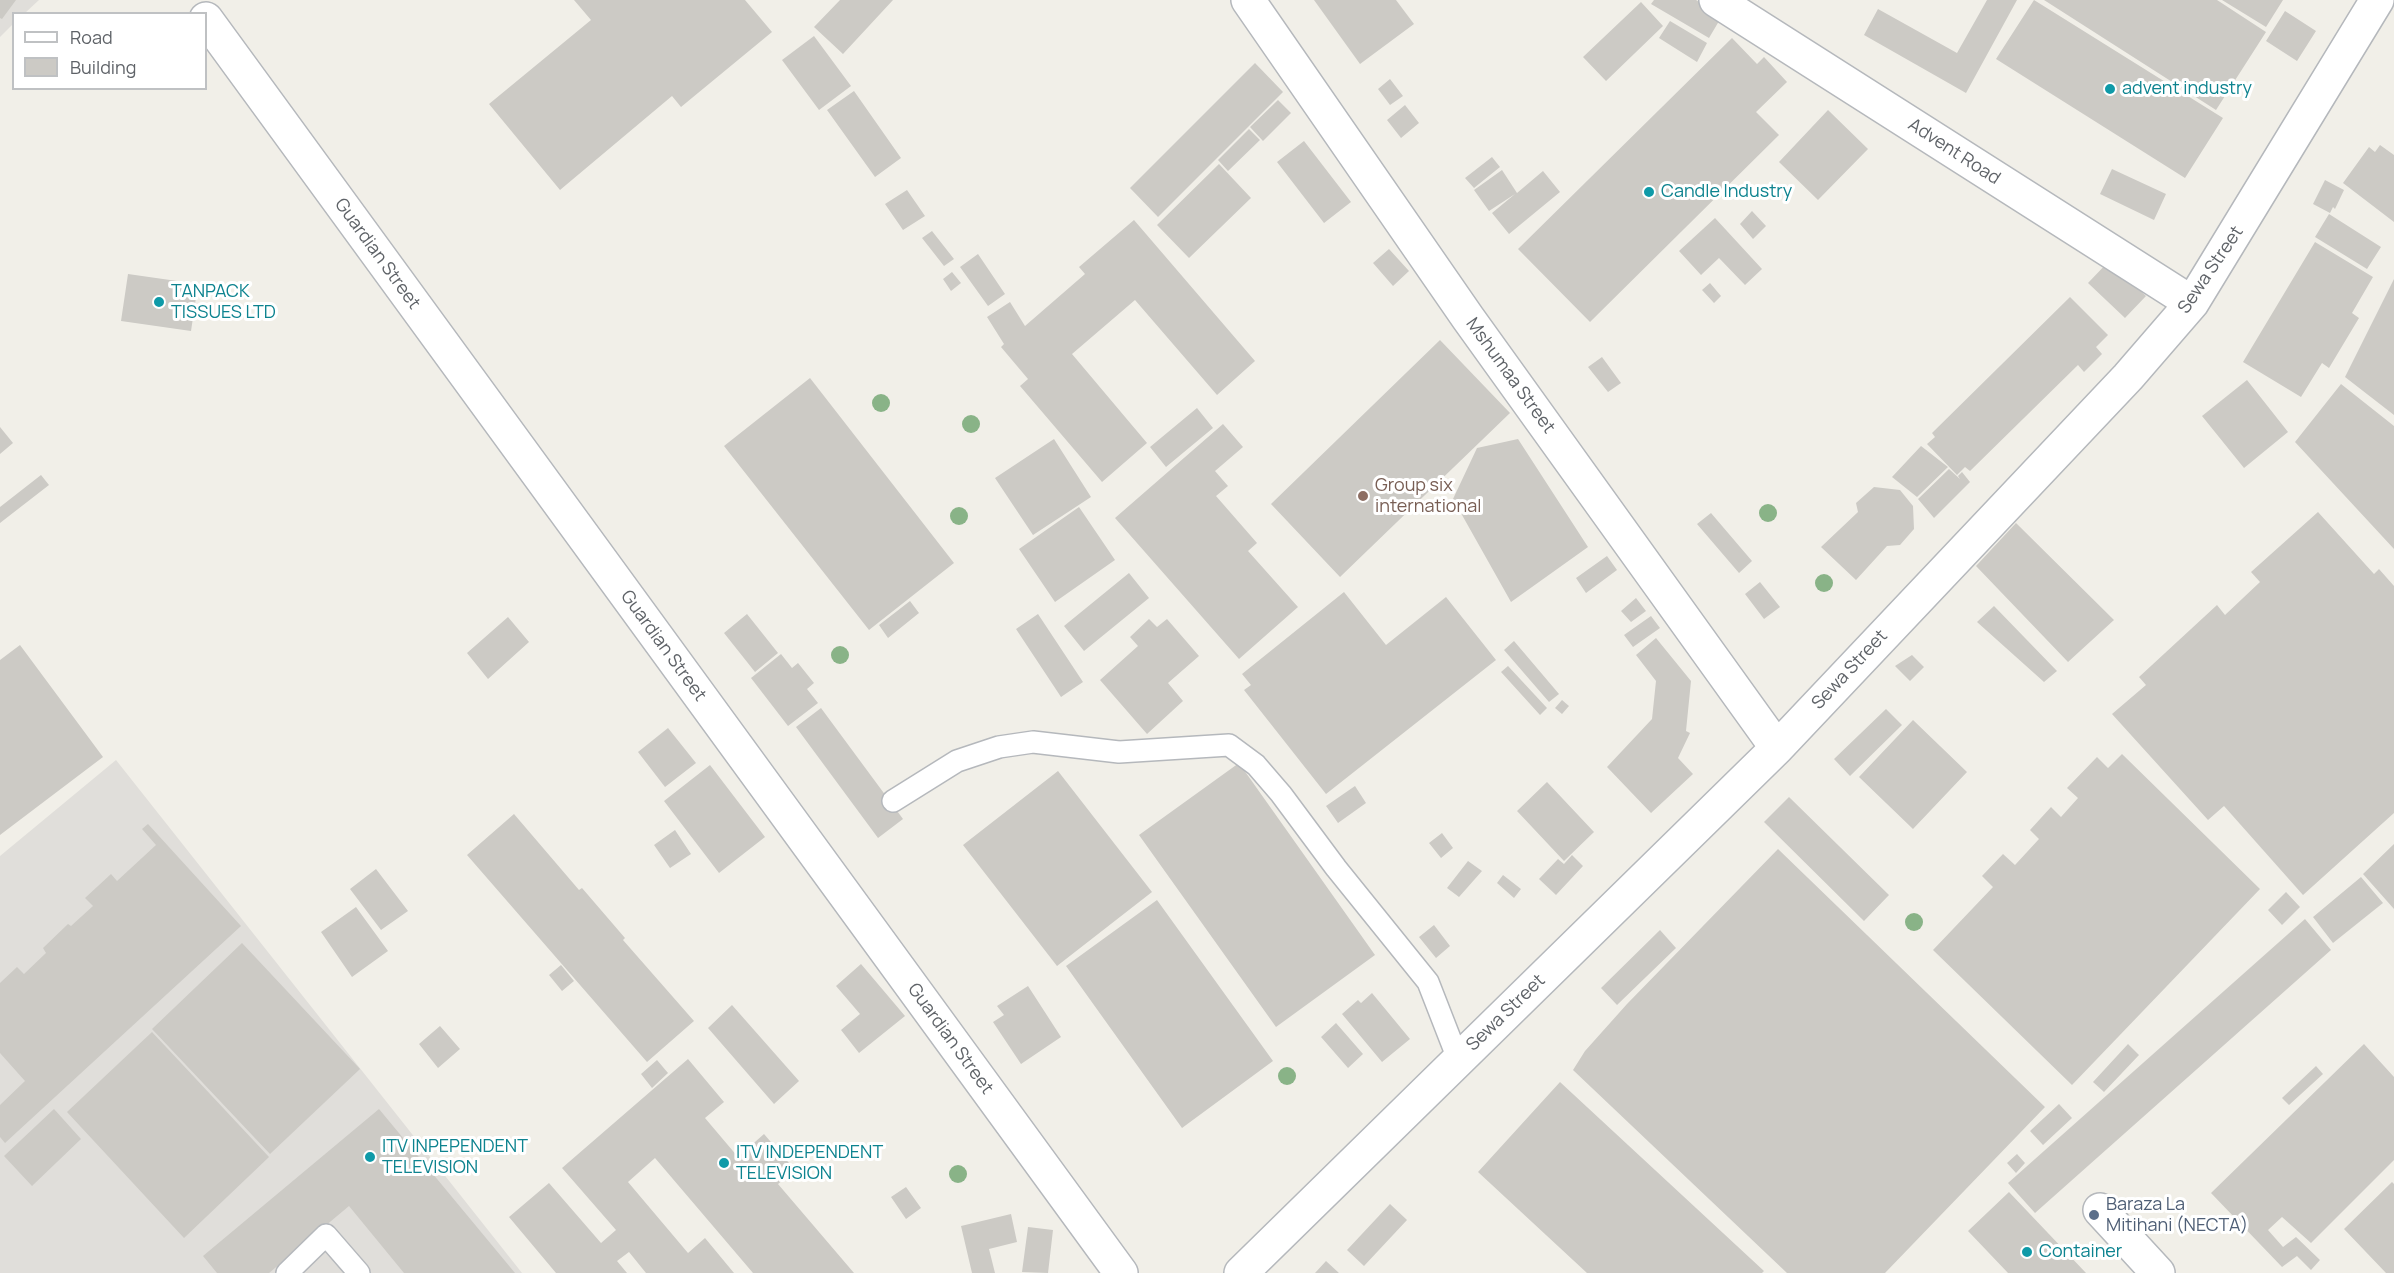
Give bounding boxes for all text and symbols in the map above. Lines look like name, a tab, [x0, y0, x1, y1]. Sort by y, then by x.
legend	[12, 12, 207, 90]
text: Road	[70, 25, 113, 49]
text: Building	[70, 55, 136, 79]
place label: advent industry	[2122, 78, 2252, 100]
marker: advent industry	[2103, 82, 2117, 96]
street label: Advent Road	[1904, 114, 2004, 190]
place label: Candle Industry	[1661, 181, 1792, 203]
marker: Candle Industry	[1642, 185, 1656, 199]
street label: Guardian Street	[330, 194, 424, 314]
street label: Sewa Street	[2174, 222, 2248, 318]
place label: TANPACK TISSUES LTD	[171, 281, 276, 324]
marker: TANPACK TISSUES LTD	[152, 295, 166, 309]
street label: Mshumaa Street	[1461, 314, 1559, 438]
place label: Group six international	[1375, 475, 1481, 518]
marker: Group six international	[1356, 489, 1370, 503]
street label: Guardian Street	[616, 586, 710, 706]
street label: Sewa Street	[1808, 626, 1892, 714]
street label: Sewa Street	[1462, 970, 1550, 1056]
street label: Guardian Street	[903, 979, 997, 1099]
place label: ITV INPEPENDENT TELEVISION	[382, 1136, 528, 1178]
place label: ITV INDEPENDENT TELEVISION	[736, 1142, 883, 1184]
marker: ITV INPEPENDENT TELEVISION	[363, 1150, 377, 1164]
marker: ITV INDEPENDENT TELEVISION	[717, 1156, 731, 1170]
place label: Baraza La Mitihani (NECTA)	[2106, 1194, 2248, 1236]
marker: Baraza La Mitihani (NECTA)	[2087, 1208, 2101, 1222]
place label: Container	[2039, 1241, 2122, 1263]
marker: Container	[2020, 1245, 2034, 1259]

